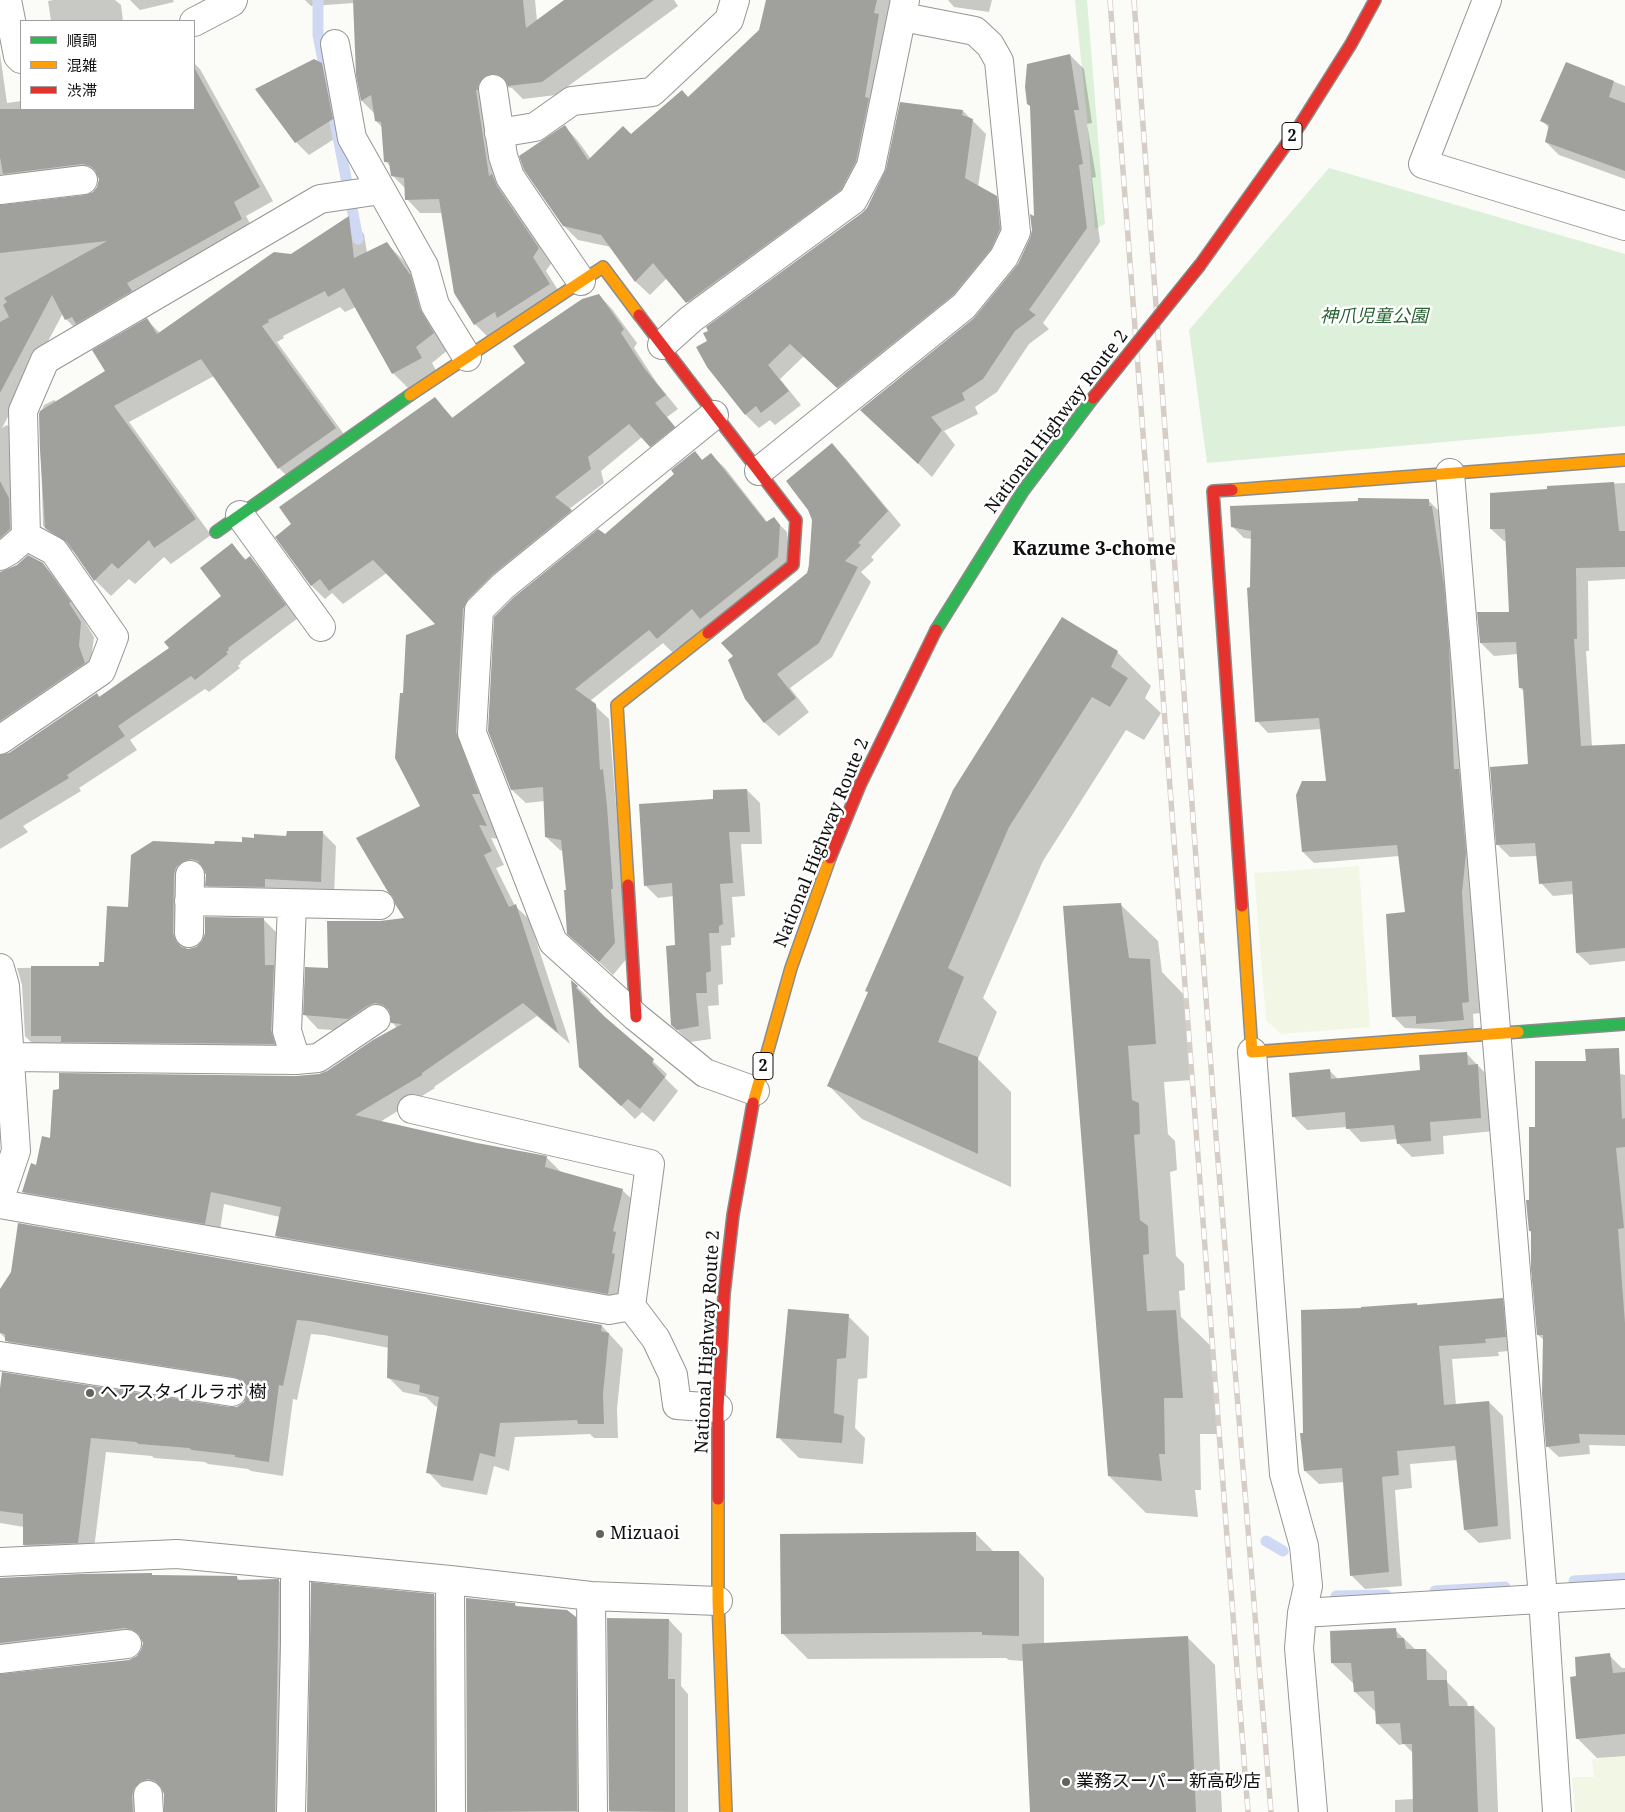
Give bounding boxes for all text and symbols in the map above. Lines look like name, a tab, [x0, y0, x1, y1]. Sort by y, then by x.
legend	[20, 20, 195, 110]
text: 順調	[67, 30, 97, 50]
text: 混雑	[67, 55, 97, 75]
text: 渋滞	[67, 80, 97, 100]
road number: 2	[1282, 122, 1302, 150]
park label: 神爪児童公園	[1320, 306, 1428, 328]
street label: National Highway Route 2	[981, 326, 1133, 518]
district label: Kazume 3-chome	[1012, 539, 1176, 561]
street label: National Highway Route 2	[770, 735, 874, 951]
road number: 2	[753, 1052, 773, 1080]
street label: National Highway Route 2	[691, 1230, 725, 1454]
place label: ヘアスタイルラボ 樹	[100, 1382, 267, 1404]
marker: ヘアスタイルラボ 樹	[84, 1387, 96, 1399]
place label: Mizuaoi	[610, 1523, 680, 1545]
marker: Mizuaoi	[594, 1528, 606, 1540]
place label: 業務スーパー 新高砂店	[1076, 1771, 1261, 1793]
marker: 業務スーパー 新高砂店	[1060, 1776, 1072, 1788]

